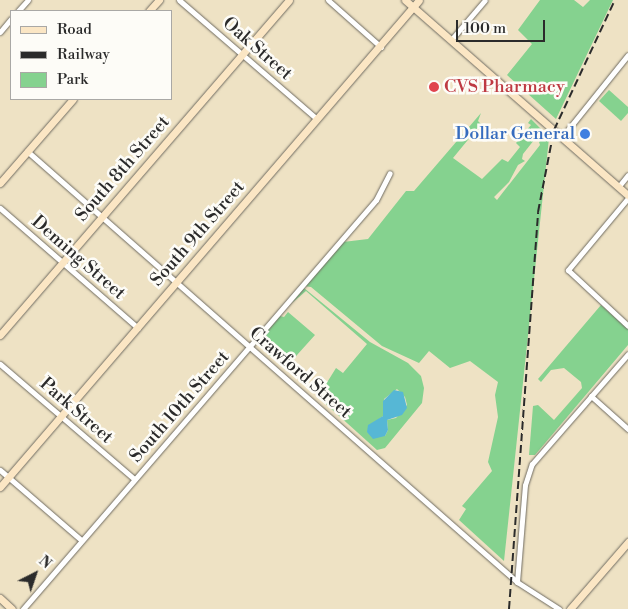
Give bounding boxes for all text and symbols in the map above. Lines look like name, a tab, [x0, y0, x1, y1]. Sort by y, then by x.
legend	[10, 10, 172, 100]
scale bar	[458, 10, 547, 42]
street label: Oak Street	[218, 13, 296, 85]
text: 100 m	[464, 19, 506, 38]
text: Road	[57, 20, 92, 39]
text: Railway	[57, 45, 110, 64]
text: Park	[57, 70, 88, 89]
place label: CVS Pharmacy	[444, 76, 565, 98]
marker: CVS Pharmacy	[428, 81, 440, 93]
street label: South 8th Street	[71, 112, 175, 226]
place label: Dollar General	[455, 123, 575, 145]
marker: Dollar General	[579, 128, 591, 140]
street label: South 9th Street	[146, 177, 250, 291]
street label: Deming Street	[27, 211, 129, 305]
street label: Crawford Street	[245, 323, 355, 423]
street label: South 10th Street	[126, 347, 234, 467]
street label: Park Street	[35, 373, 117, 449]
north arrow	[10, 549, 60, 599]
text: N	[35, 552, 55, 573]

